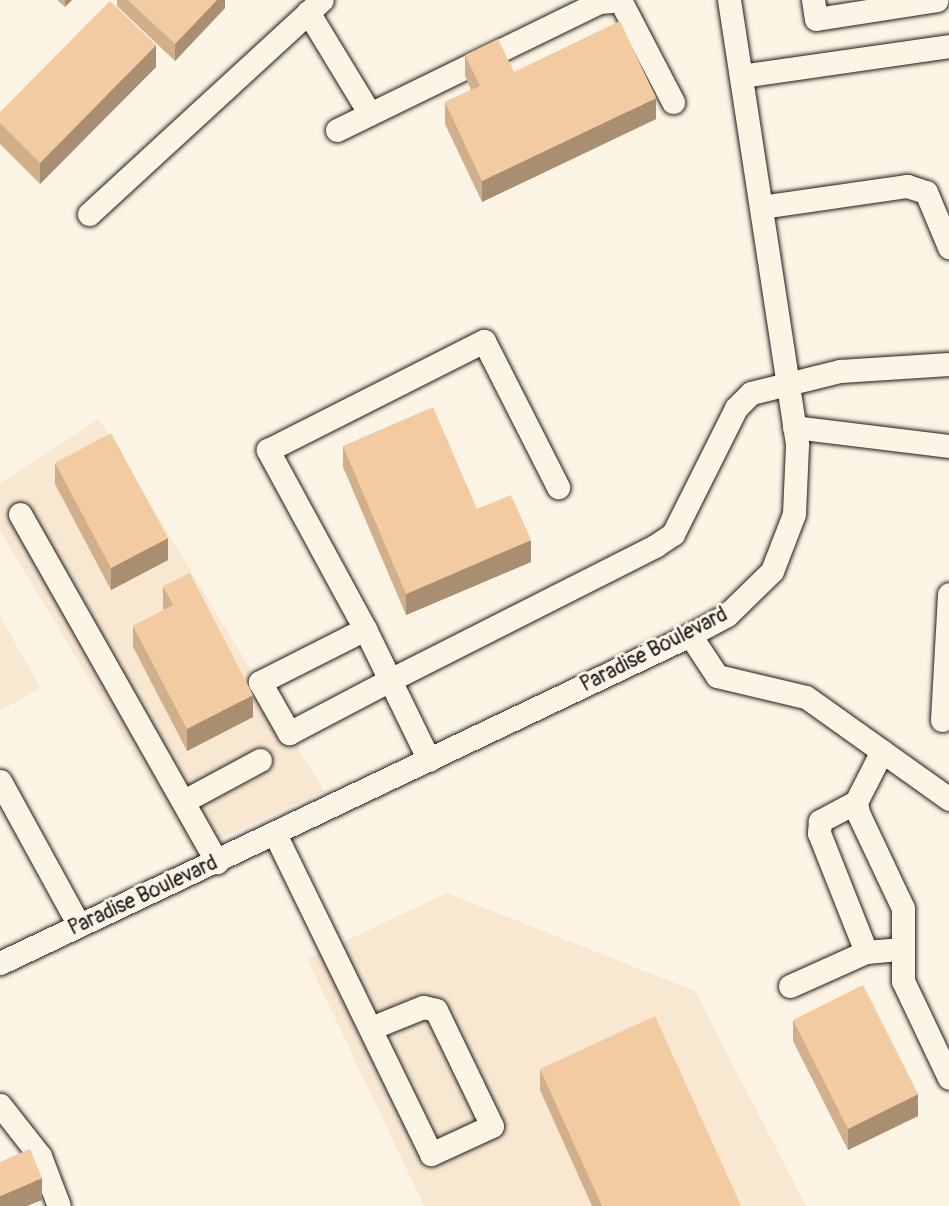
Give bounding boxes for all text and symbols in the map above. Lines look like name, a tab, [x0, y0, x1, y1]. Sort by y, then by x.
street label: Paradise Boulevard	[576, 602, 732, 698]
street label: Paradise Boulevard	[64, 850, 222, 942]

